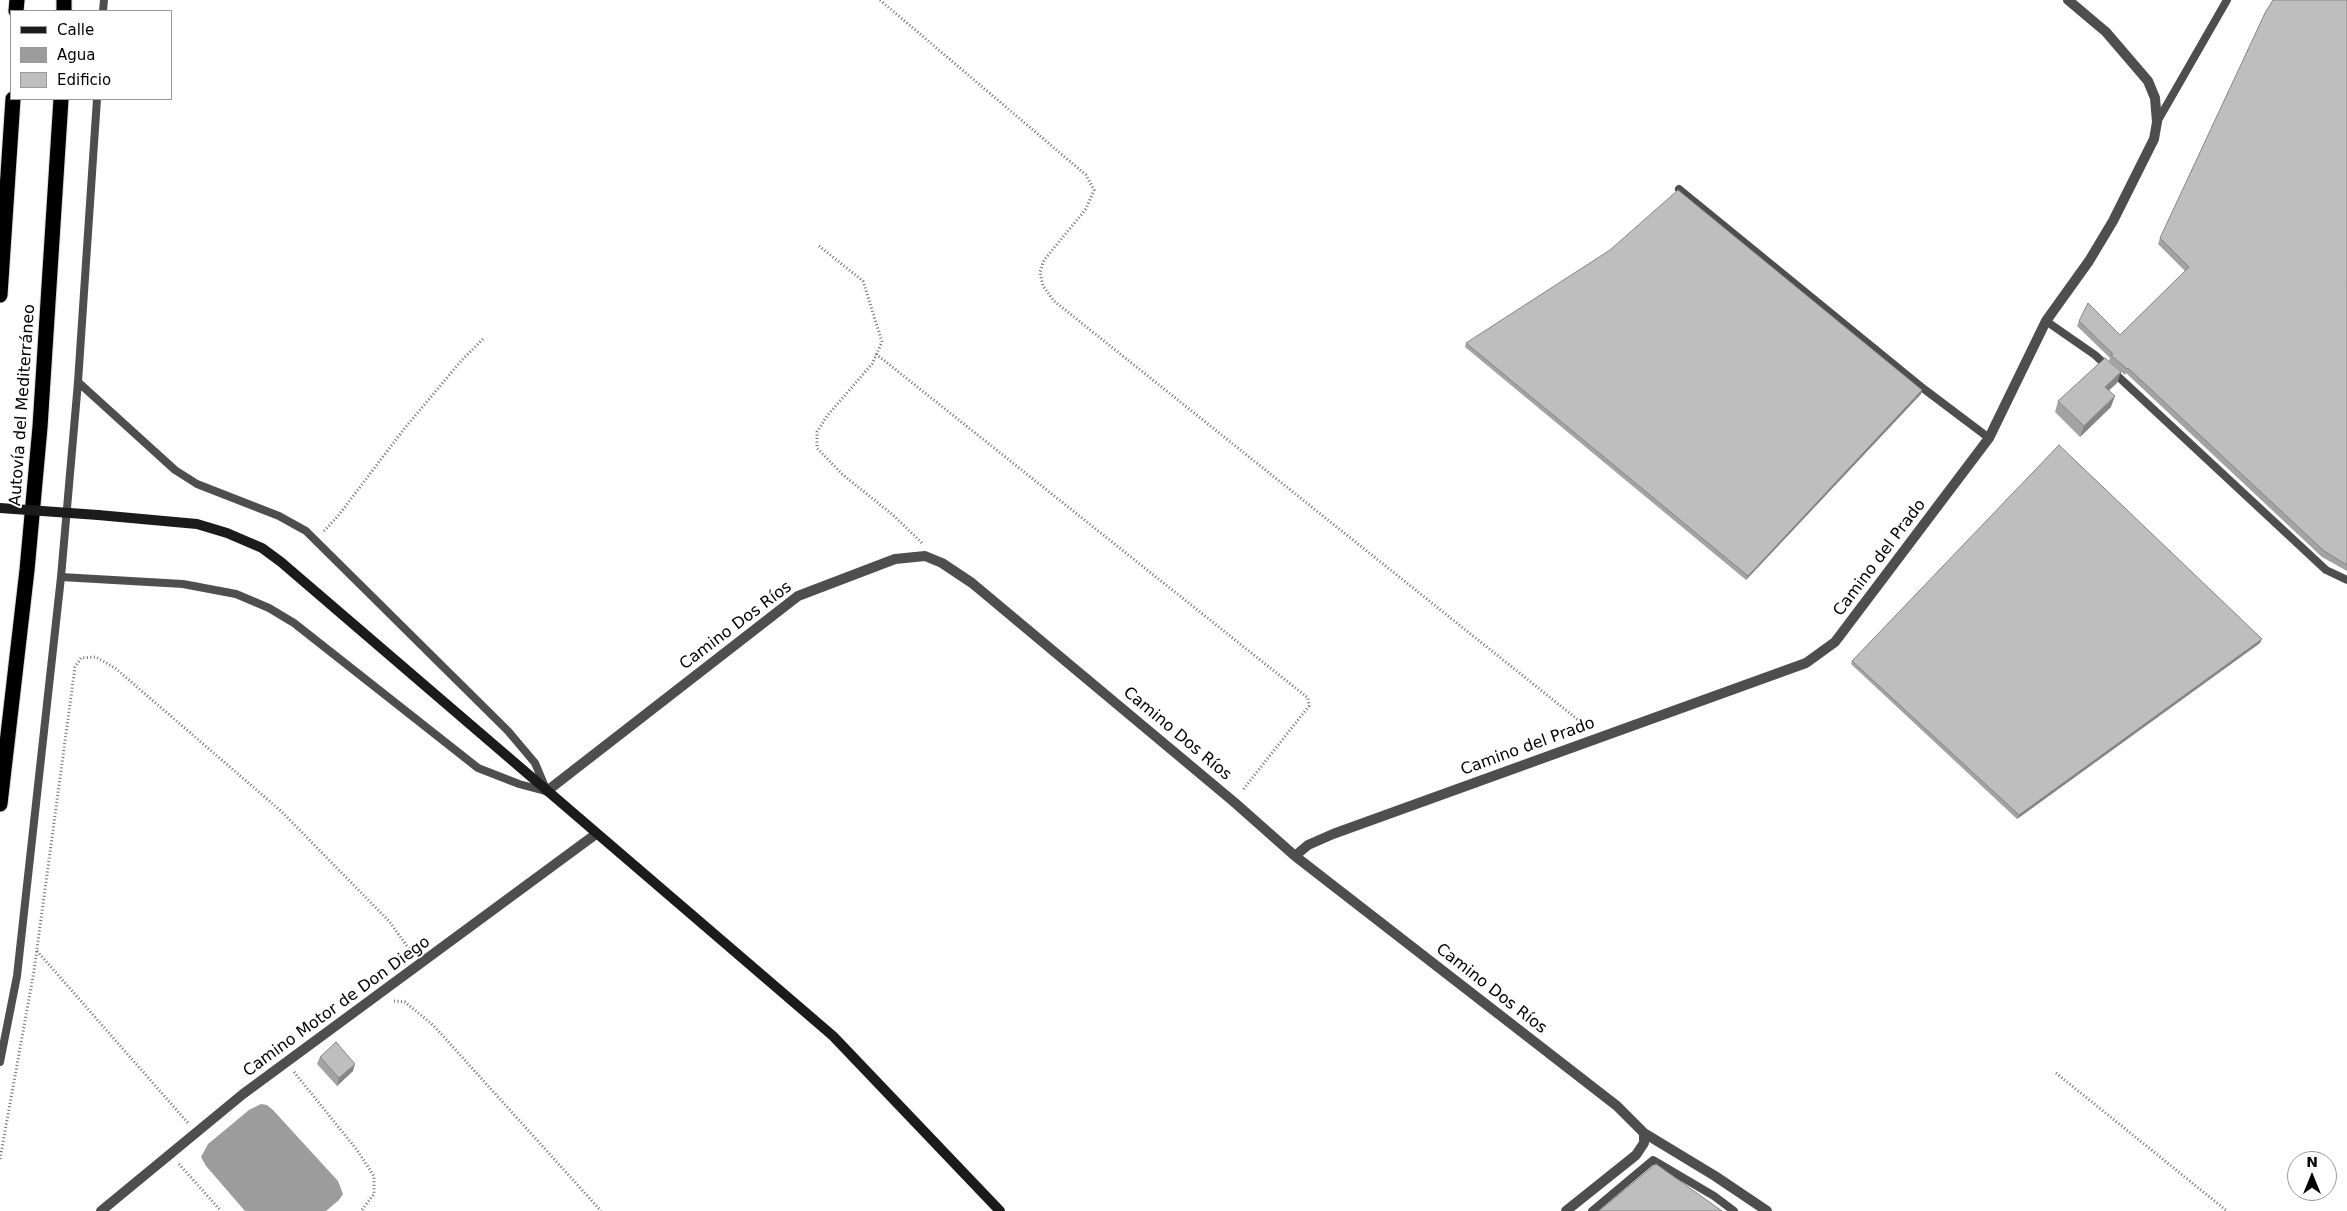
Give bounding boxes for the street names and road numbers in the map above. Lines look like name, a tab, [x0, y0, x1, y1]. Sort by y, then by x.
street label: Autovía del Mediterráneo	[6, 303, 40, 507]
street label: Camino del Prado	[1830, 496, 1930, 620]
street label: Camino Dos Ríos	[676, 578, 796, 674]
street label: Camino Dos Ríos	[1119, 683, 1235, 785]
street label: Camino del Prado	[1458, 714, 1598, 780]
street label: Camino Motor de Don Diego	[240, 933, 434, 1081]
street label: Camino Dos Ríos	[1432, 940, 1550, 1038]

